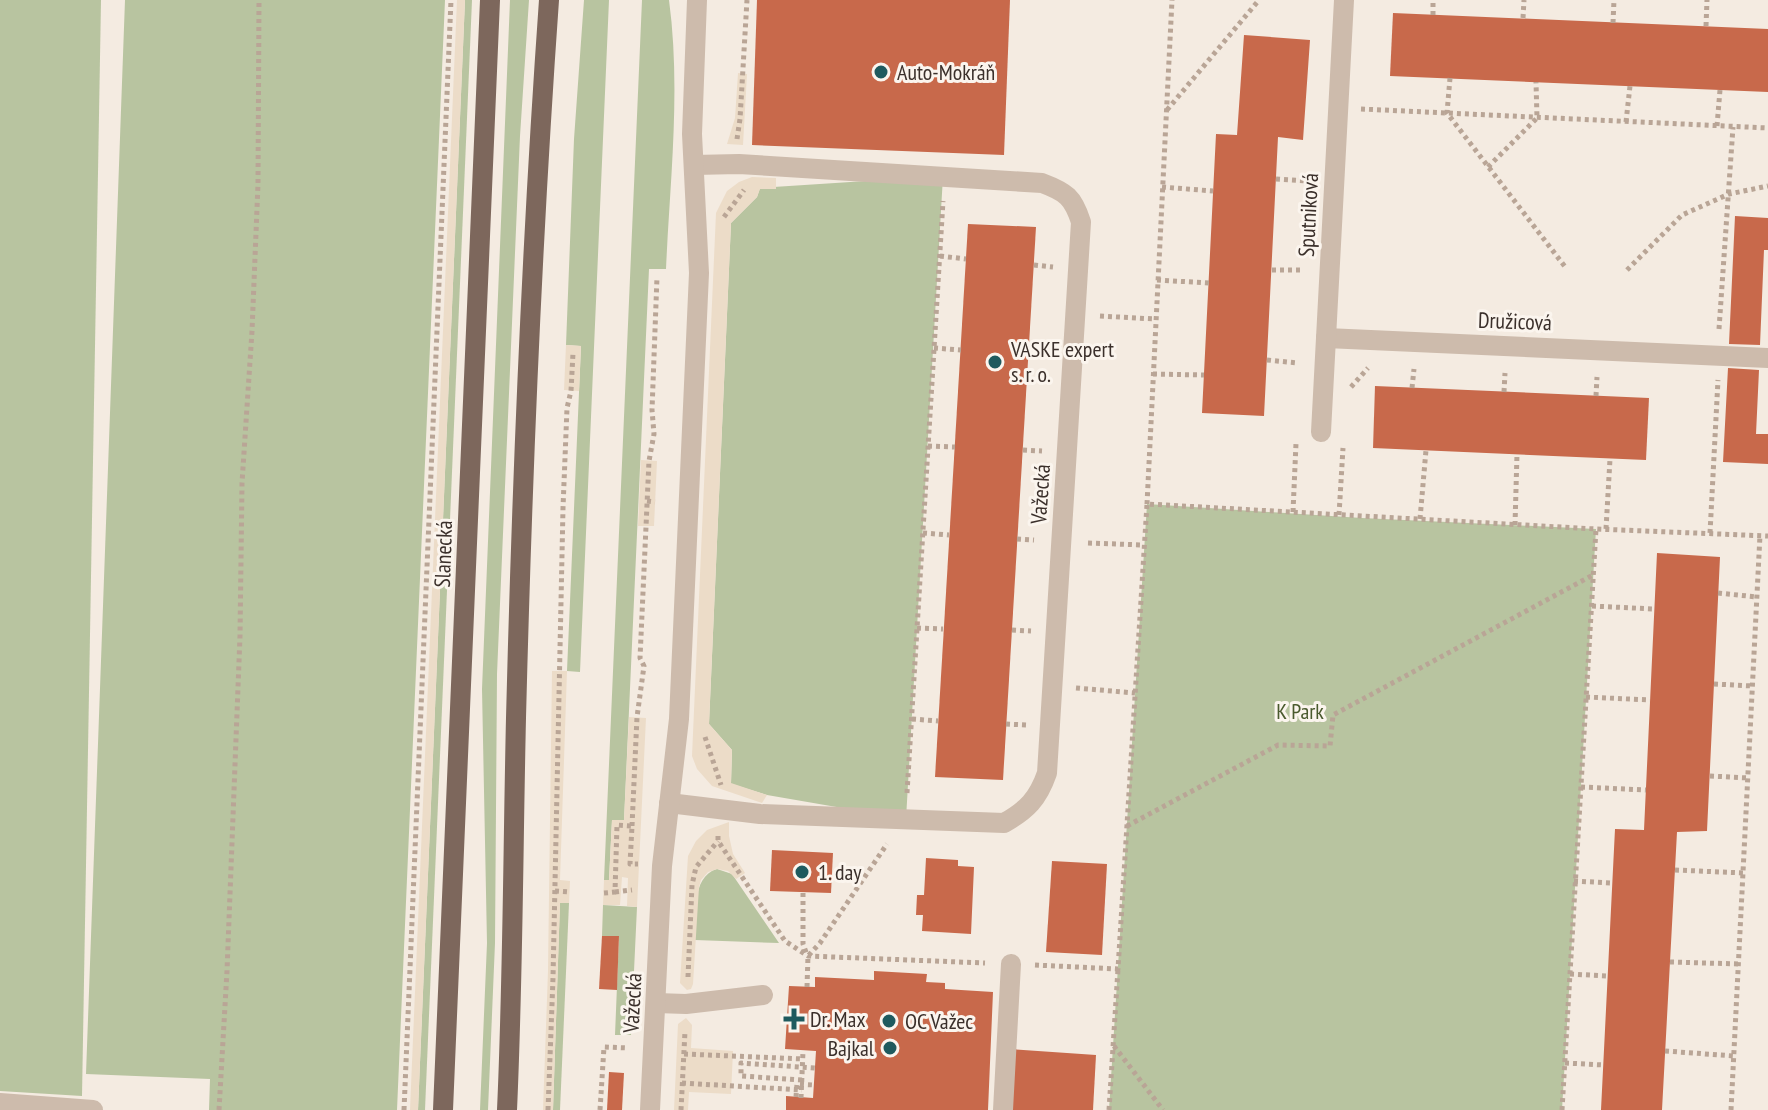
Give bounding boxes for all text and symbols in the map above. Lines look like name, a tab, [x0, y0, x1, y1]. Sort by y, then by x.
place label: Auto-Mokráň	[897, 58, 995, 86]
marker: Auto-Mokráň	[872, 63, 890, 81]
street label: Sputniková	[1292, 172, 1324, 258]
street label: Družicová	[1478, 306, 1552, 336]
place label: VASKE expert s. r. o.	[1010, 335, 1114, 388]
marker: VASKE expert s. r. o.	[986, 353, 1004, 371]
street label: Važecká	[1024, 463, 1056, 526]
street label: Slanecká	[428, 520, 458, 588]
park label: K Park	[1276, 697, 1324, 725]
place label: 1. day	[818, 858, 862, 886]
marker: 1. day	[793, 863, 811, 881]
street label: Važecká	[616, 972, 648, 1035]
place label: Dr. Max	[810, 1005, 865, 1033]
place label: OC Važec	[905, 1007, 973, 1035]
marker: Dr. Max	[785, 1010, 803, 1028]
marker: OC Važec	[880, 1012, 898, 1030]
place label: Bajkal	[828, 1034, 875, 1062]
marker: Bajkal	[881, 1039, 899, 1057]

